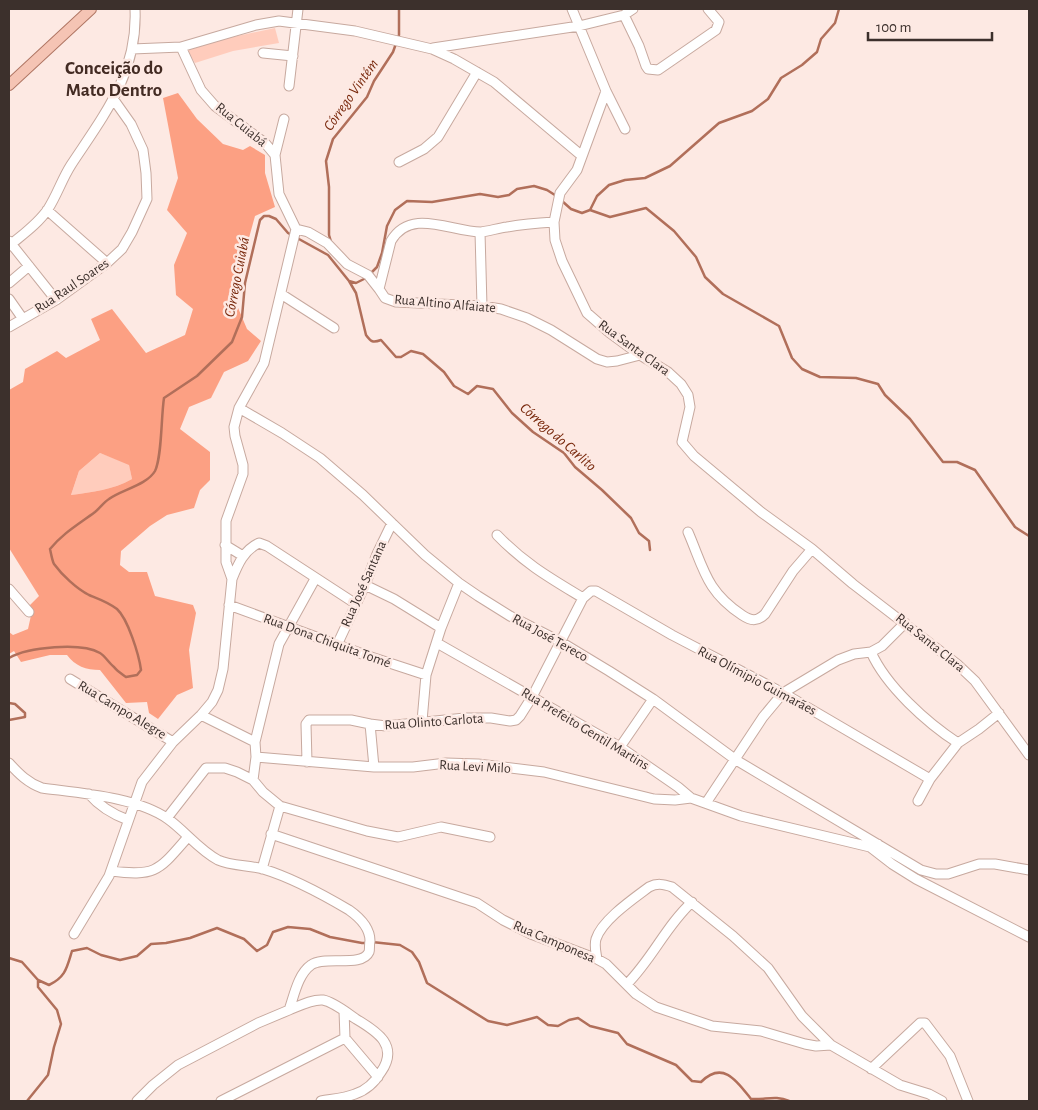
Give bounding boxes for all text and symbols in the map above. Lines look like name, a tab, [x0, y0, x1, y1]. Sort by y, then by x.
scale bar	[868, 10, 992, 42]
text: 100 m	[876, 20, 911, 35]
water label: Córrego Vintém	[321, 57, 381, 133]
district label: Conceição do Mato Dentro	[65, 59, 163, 100]
street label: Rua Cuiabá	[213, 100, 270, 150]
water label: Córrego Cuiabá	[222, 236, 252, 318]
street label: Rua Raul Soares	[32, 256, 112, 316]
street label: Rua Altino Alfaiate	[394, 293, 496, 315]
street label: Rua Santa Clara	[596, 318, 673, 379]
water label: Córrego do Carlito	[517, 400, 599, 474]
street label: Rua José Santana	[339, 538, 389, 629]
street label: Rua Dona Chiquita Tomé	[261, 611, 393, 671]
street label: Rua Santa Clara	[893, 611, 968, 675]
street label: Rua José Tereco	[510, 612, 590, 665]
street label: Rua Olímipio Guimarães	[695, 644, 819, 718]
street label: Rua Campo Alegre	[75, 678, 169, 742]
street label: Rua Prefeito Gentil Martins	[519, 685, 651, 773]
street label: Rua Olinto Carlota	[384, 712, 485, 732]
street label: Rua Levi Milo	[439, 758, 511, 776]
street label: Rua Camponesa	[511, 918, 597, 966]

